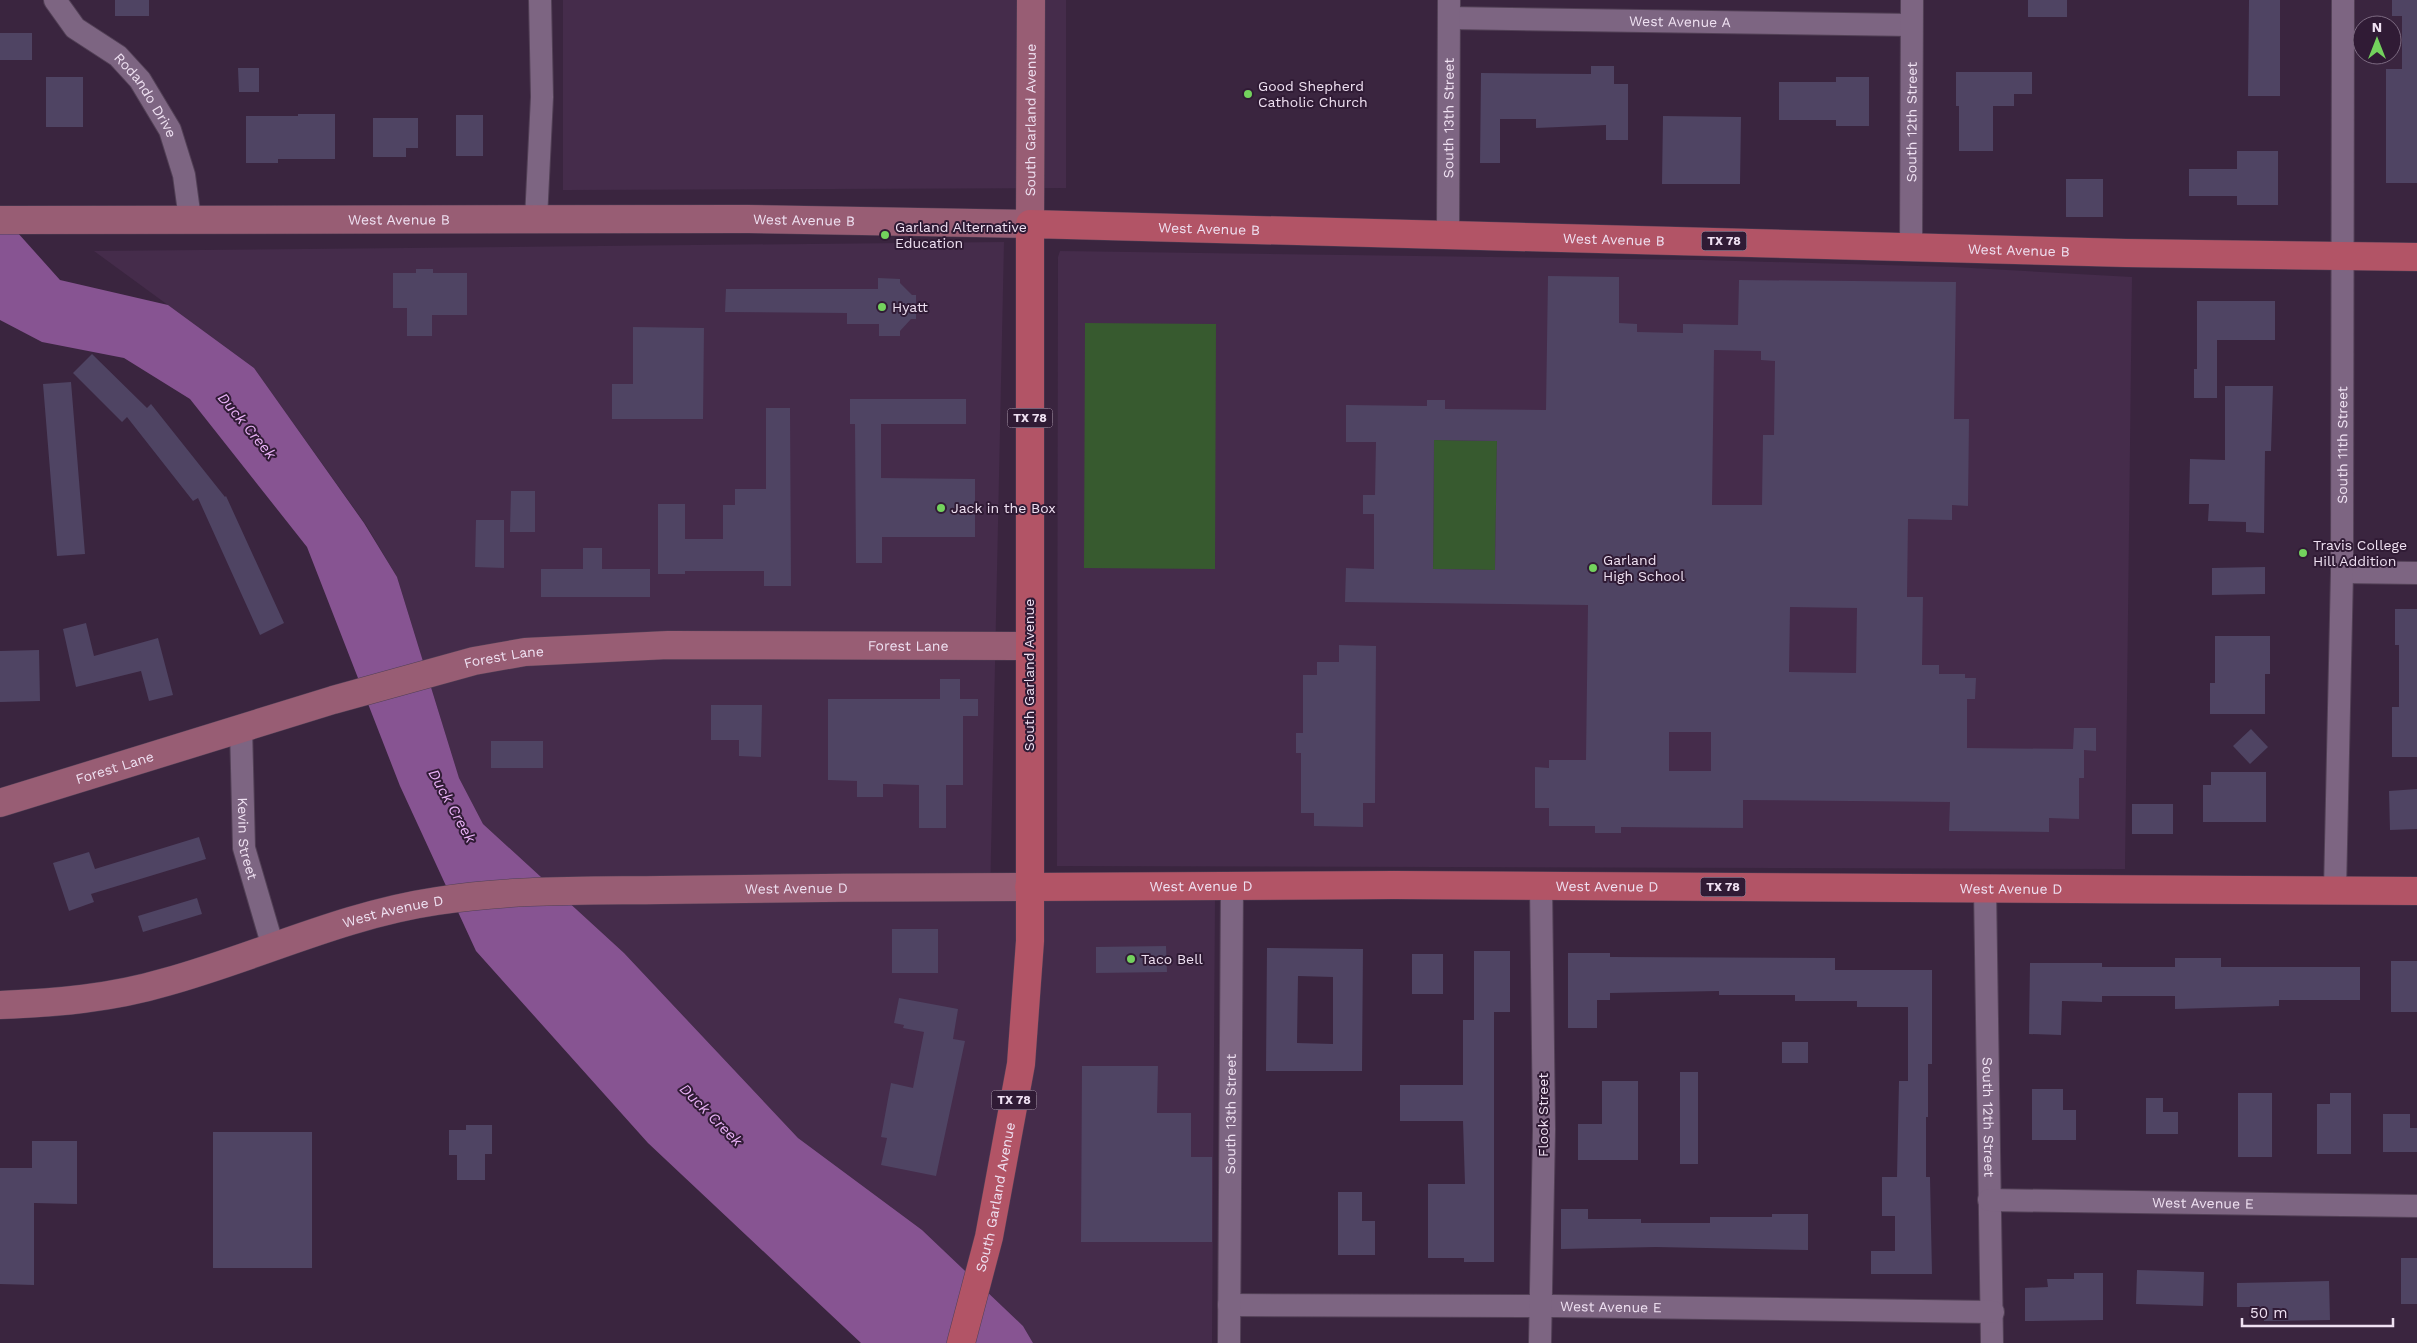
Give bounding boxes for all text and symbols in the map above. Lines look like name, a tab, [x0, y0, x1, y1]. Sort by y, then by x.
street label: West Avenue A	[1629, 13, 1731, 30]
north arrow	[2352, 15, 2402, 65]
text: N	[2372, 19, 2382, 35]
street label: South Garland Avenue	[1022, 44, 1039, 196]
street label: Rodando Drive	[111, 49, 180, 139]
street label: South 13th Street	[1440, 58, 1457, 178]
street label: South 12th Street	[1903, 62, 1920, 182]
place label: Good Shepherd Catholic Church	[1258, 78, 1368, 110]
marker: Good Shepherd Catholic Church	[1242, 88, 1254, 100]
street label: West Avenue B	[348, 211, 450, 228]
street label: West Avenue B	[753, 211, 855, 229]
place label: Garland Alternative Education	[895, 219, 1027, 251]
street label: West Avenue B	[1158, 219, 1260, 238]
marker: Garland Alternative Education	[879, 229, 891, 241]
street label: West Avenue B	[1563, 230, 1665, 249]
road number: TX 78	[1702, 232, 1746, 250]
street label: West Avenue B	[1968, 241, 2070, 260]
place label: Hyatt	[892, 299, 928, 315]
marker: Hyatt	[876, 301, 888, 313]
street label: South 11th Street	[2334, 386, 2350, 504]
water label: Duck Creek	[214, 389, 281, 464]
road number: TX 78	[1008, 408, 1052, 428]
place label: Jack in the Box	[951, 500, 1056, 516]
marker: Jack in the Box	[935, 502, 947, 514]
place label: Travis College Hill Addition	[2313, 537, 2407, 569]
marker: Travis College Hill Addition	[2297, 547, 2309, 559]
place label: Garland High School	[1603, 552, 1685, 584]
marker: Garland High School	[1587, 562, 1599, 574]
street label: South Garland Avenue	[1021, 599, 1037, 751]
street label: Forest Lane	[868, 638, 949, 654]
street label: Forest Lane	[462, 643, 544, 671]
street label: Forest Lane	[74, 748, 156, 787]
water label: Duck Creek	[424, 766, 480, 847]
street label: Kevin Street	[235, 797, 261, 882]
street label: West Avenue D	[1149, 878, 1253, 894]
street label: West Avenue D	[1555, 878, 1659, 895]
road number: TX 78	[1700, 878, 1746, 896]
street label: West Avenue D	[745, 880, 848, 897]
street label: West Avenue D	[1959, 880, 2063, 897]
street label: West Avenue D	[341, 892, 444, 931]
place label: Taco Bell	[1141, 951, 1203, 967]
marker: Taco Bell	[1125, 953, 1137, 965]
street label: South 13th Street	[1222, 1054, 1239, 1174]
street label: South 12th Street	[1980, 1057, 1997, 1177]
street label: Flook Street	[1535, 1073, 1551, 1157]
water label: Duck Creek	[676, 1080, 747, 1151]
road number: TX 78	[992, 1090, 1036, 1110]
street label: South Garland Avenue	[972, 1121, 1018, 1274]
street label: West Avenue E	[2152, 1194, 2254, 1212]
scale bar	[2242, 1296, 2393, 1328]
street label: West Avenue E	[1560, 1298, 1662, 1315]
text: 50 m	[2250, 1304, 2287, 1322]

